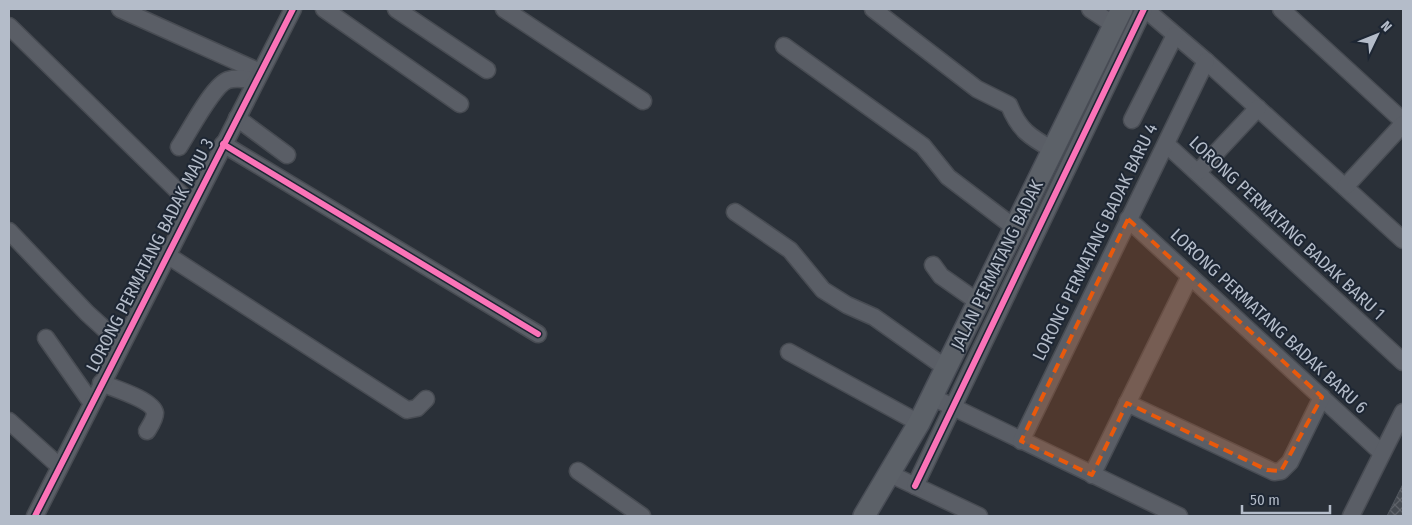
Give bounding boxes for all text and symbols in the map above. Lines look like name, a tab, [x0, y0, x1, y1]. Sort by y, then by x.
north arrow	[1352, 10, 1402, 60]
text: N	[1377, 18, 1395, 35]
street label: LORONG PERMATANG BADAK BARU 4	[1028, 119, 1162, 364]
street label: LORONG PERMATANG BADAK BARU 1	[1185, 131, 1389, 325]
street label: LORONG PERMATANG BADAK MAJU 3	[81, 135, 219, 375]
street label: JALAN PERMATANG BADAK	[946, 176, 1048, 354]
street label: LORONG PERMATANG BADAK BARU 6	[1166, 224, 1372, 418]
scale bar	[1242, 482, 1330, 514]
text: 50 m	[1250, 491, 1280, 509]

